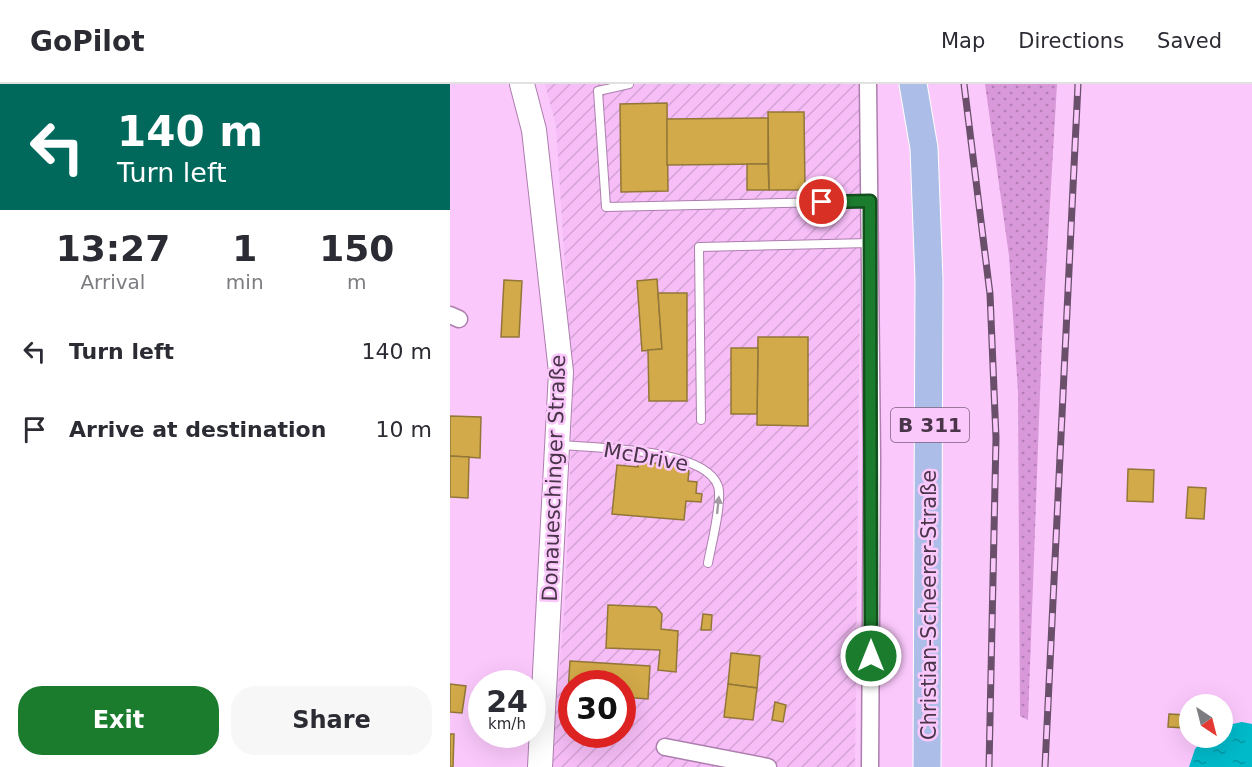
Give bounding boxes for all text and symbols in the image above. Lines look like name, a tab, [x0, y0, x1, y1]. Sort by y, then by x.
text: GoPilot	[30, 25, 145, 58]
text: Map	[941, 29, 985, 53]
text: Directions	[1018, 29, 1124, 53]
text: Saved	[1157, 29, 1222, 53]
text: 140 m	[117, 107, 263, 156]
icon: left	[18, 108, 96, 186]
text: Turn left	[117, 157, 227, 188]
pin	[796, 176, 847, 227]
icon: arrive	[805, 185, 838, 218]
text: 13:27	[56, 228, 170, 269]
text: 1	[232, 228, 257, 269]
text: 150	[319, 228, 394, 269]
text: Arrival	[80, 270, 145, 294]
text: min	[226, 270, 264, 294]
text: m	[347, 270, 367, 294]
icon: left	[18, 335, 51, 368]
text: Turn left	[69, 339, 174, 364]
text: 140 m	[362, 339, 432, 364]
street label: Donaueschinger Straße	[538, 354, 570, 602]
road number: B 311	[891, 408, 969, 442]
icon: arrive	[18, 413, 51, 446]
text: Arrive at destination	[69, 417, 326, 442]
text: 10 m	[376, 417, 432, 442]
street label: McDrive	[602, 438, 690, 476]
street label: Christian-Scheerer-Straße	[917, 470, 941, 740]
one-way arrow	[713, 495, 723, 514]
position arrow	[839, 624, 903, 688]
speed limit sign: 30	[558, 670, 636, 748]
text: 24	[486, 684, 528, 719]
button: Exit	[18, 686, 219, 755]
button: Share	[231, 686, 432, 755]
north arrow	[1179, 694, 1233, 748]
map controls	[1179, 694, 1233, 748]
text: km/h	[488, 715, 526, 733]

